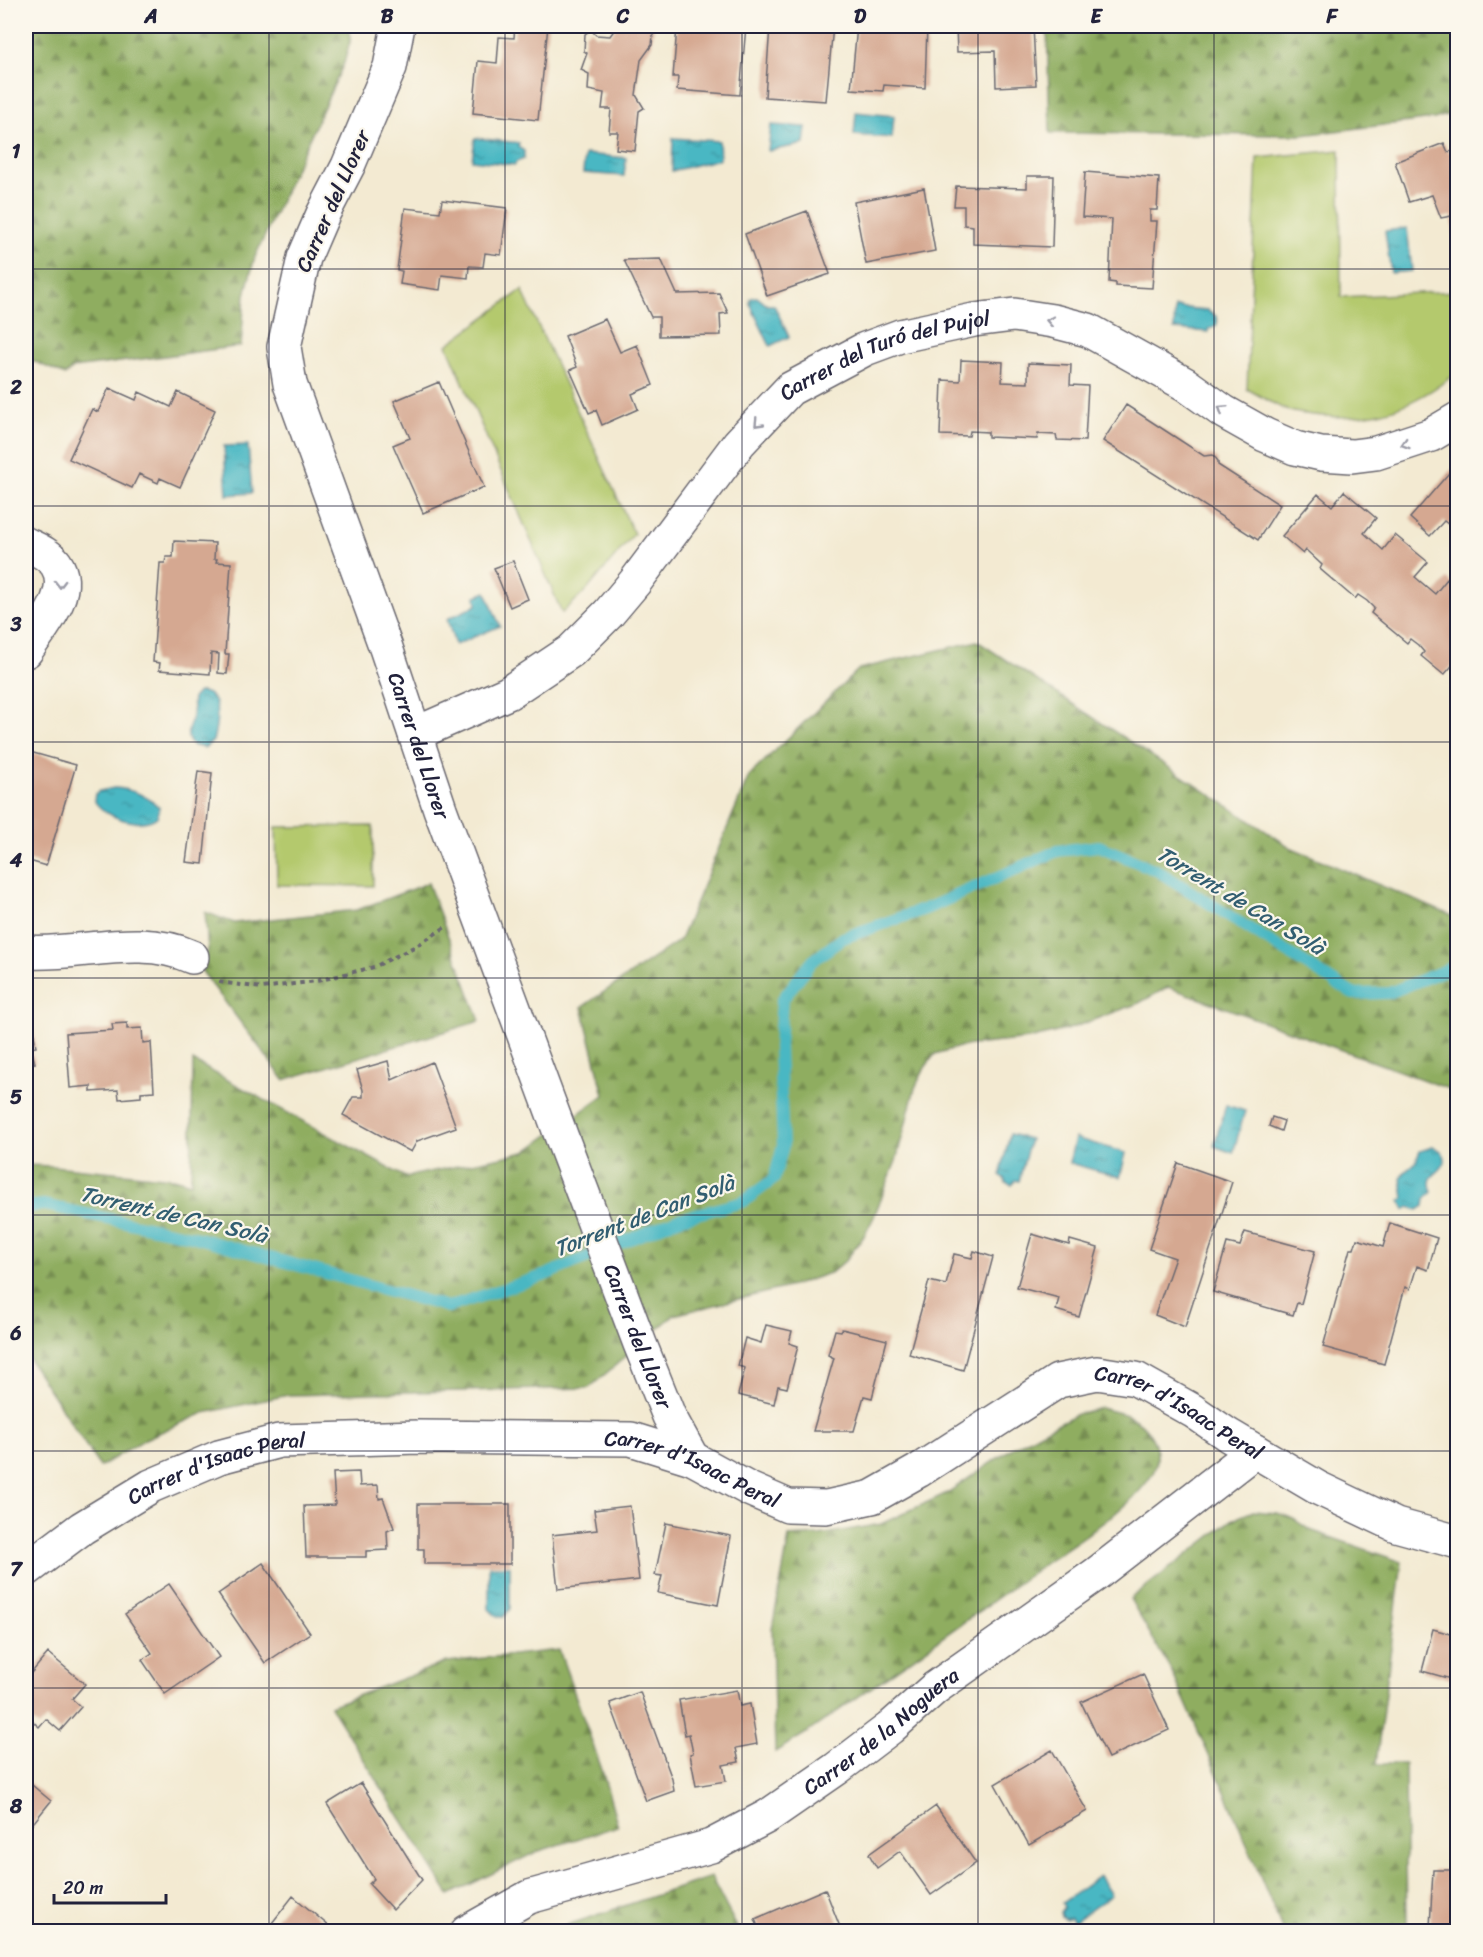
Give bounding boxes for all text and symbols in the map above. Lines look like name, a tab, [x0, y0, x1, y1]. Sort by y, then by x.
text: A	[143, 0, 158, 34]
text: B	[381, 0, 394, 34]
text: C	[616, 0, 630, 34]
text: D	[854, 0, 867, 34]
text: E	[1090, 0, 1103, 34]
text: F	[1326, 0, 1339, 34]
street label: Carrer del Llorer	[285, 122, 382, 278]
text: 1	[12, 134, 21, 169]
street label: Carrer del Turó del Pujol	[769, 299, 993, 410]
one-way arrow	[1045, 315, 1055, 328]
text: 2	[9, 370, 22, 405]
one-way arrow	[1218, 405, 1229, 416]
one-way arrow	[755, 416, 766, 427]
one-way arrow	[1400, 437, 1411, 449]
one-way arrow	[54, 580, 66, 589]
text: 3	[10, 607, 22, 642]
street label: Carrer del Llorer	[376, 667, 462, 826]
water label: Torrent de Can Solà	[1149, 835, 1334, 967]
text: 4	[9, 843, 23, 878]
text: 5	[10, 1080, 22, 1115]
water label: Torrent de Can Solà	[548, 1162, 742, 1268]
water label: Torrent de Can Solà	[77, 1174, 273, 1255]
street label: Carrer del Llorer	[592, 1258, 684, 1416]
text: 6	[9, 1316, 22, 1351]
street label: Carrer d'Isaac Peral	[1092, 1354, 1272, 1471]
street label: Carrer d'Isaac Peral	[604, 1420, 787, 1520]
street label: Carrer d'Isaac Peral	[119, 1421, 307, 1516]
text: 7	[10, 1552, 23, 1587]
street label: Carrer de la Noguera	[795, 1657, 968, 1806]
text: 8	[9, 1789, 23, 1824]
scale bar	[54, 1867, 166, 1905]
text: 20 m	[63, 1872, 103, 1904]

